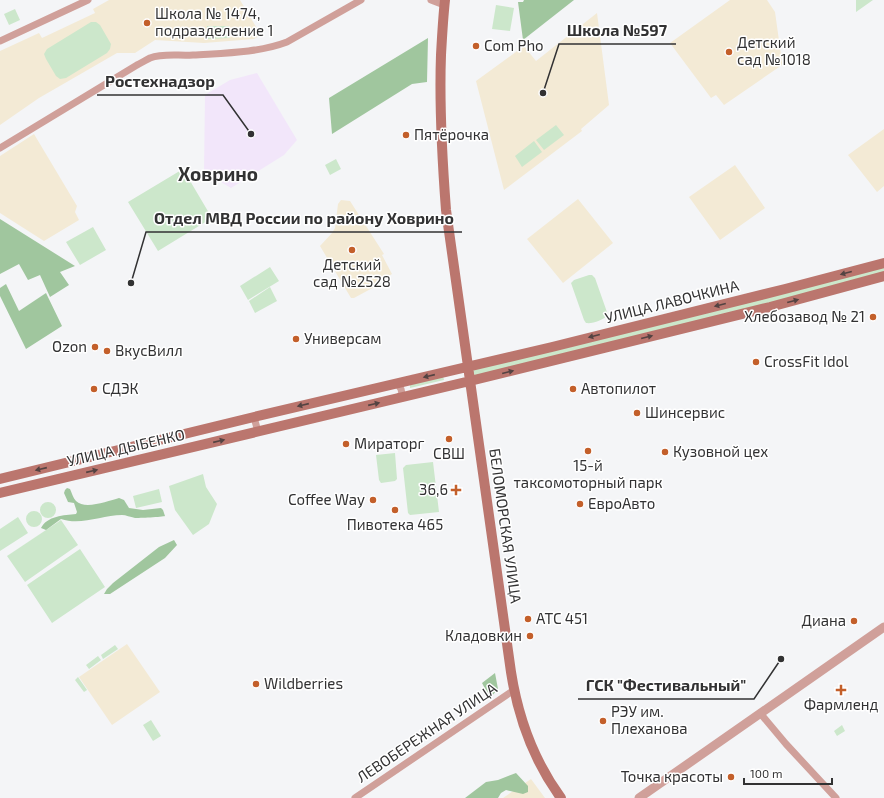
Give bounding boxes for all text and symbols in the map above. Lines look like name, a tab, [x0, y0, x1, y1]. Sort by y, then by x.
place label: Школа № 1474, подразделение 1	[155, 4, 274, 39]
callout: Школа №597	[559, 16, 676, 44]
marker: Школа № 1474, подразделение 1	[142, 18, 152, 28]
text: Школа №597	[567, 20, 668, 39]
place label: Детский сад №1018	[737, 33, 811, 68]
place label: Com Pho	[484, 36, 544, 54]
marker: Com Pho	[471, 41, 481, 51]
marker: Детский сад №1018	[724, 47, 734, 57]
callout: Ростехнадзор	[97, 67, 223, 95]
text: Ростехнадзор	[105, 71, 215, 90]
place label: Пятёрочка	[414, 125, 489, 143]
marker: Пятёрочка	[401, 130, 411, 140]
district label: Ховрино	[178, 162, 258, 185]
callout: Отдел МВД России по району Ховрино	[146, 204, 462, 232]
text: Отдел МВД России по району Ховрино	[154, 208, 454, 227]
marker: Детский сад №2528	[347, 245, 357, 255]
place label: Детский сад №2528	[313, 255, 391, 290]
one-way arrow	[840, 271, 853, 277]
street label: УЛИЦА ЛАВОЧКИНА	[603, 276, 741, 326]
one-way arrow	[787, 298, 799, 304]
one-way arrow	[714, 303, 727, 309]
place label: Хлебозавод № 21	[744, 307, 865, 325]
marker: Хлебозавод № 21	[868, 312, 878, 322]
place label: Универсам	[304, 329, 382, 347]
one-way arrow	[641, 333, 653, 339]
marker: Универсам	[291, 334, 301, 344]
one-way arrow	[588, 334, 600, 340]
place label: Ozon	[52, 337, 87, 355]
place label: ВкусВилл	[115, 341, 183, 360]
marker: Ozon	[90, 342, 100, 352]
marker: ВкусВилл	[102, 346, 112, 356]
place label: CrossFit Idol	[764, 352, 849, 370]
marker: CrossFit Idol	[751, 357, 761, 367]
one-way arrow	[501, 368, 514, 374]
one-way arrow	[423, 373, 436, 379]
place label: СДЭК	[102, 379, 139, 397]
place label: Автопилот	[581, 379, 656, 397]
marker: СДЭК	[89, 384, 99, 394]
marker: Автопилот	[568, 384, 578, 394]
one-way arrow	[369, 401, 381, 407]
one-way arrow	[297, 403, 309, 409]
place label: Шинсервис	[645, 403, 725, 421]
marker: Шинсервис	[632, 408, 642, 418]
street label: УЛИЦА ДЫБЕНКО	[65, 425, 186, 469]
place label: Мираторг	[354, 434, 425, 452]
marker: СВШ	[444, 434, 454, 444]
one-way arrow	[213, 438, 225, 444]
marker: Мираторг	[341, 439, 351, 449]
place label: Кузовной цех	[673, 442, 768, 461]
place label: СВШ	[433, 444, 465, 462]
marker: 15-й таксомоторный парк	[583, 446, 593, 456]
street label: БЕЛОМОРСКАЯ УЛИЦА	[486, 447, 526, 605]
marker: Кузовной цех	[660, 447, 670, 457]
place label: 15-й таксомоторный парк	[514, 456, 662, 491]
one-way arrow	[34, 467, 47, 473]
one-way arrow	[87, 468, 99, 474]
place label: 36,6	[419, 480, 448, 498]
marker: 36,6	[451, 485, 461, 495]
place label: Coffee Way	[288, 490, 365, 508]
place label: ЕвроАвто	[588, 494, 655, 512]
marker: Coffee Way	[368, 495, 378, 505]
marker: ЕвроАвто	[575, 499, 585, 509]
marker: Пивотека 465	[390, 505, 400, 515]
place label: Пивотека 465	[347, 515, 443, 533]
place label: АТС 451	[536, 609, 588, 627]
place label: Диана	[802, 611, 846, 629]
marker: АТС 451	[523, 614, 533, 624]
marker: Диана	[849, 616, 859, 626]
place label: Кладовкин	[445, 626, 522, 644]
marker: Кладовкин	[525, 631, 535, 641]
callout: ГСК "Фестивальный"	[578, 671, 754, 699]
place label: Wildberries	[264, 674, 343, 692]
text: ГСК "Фестивальный"	[586, 675, 746, 694]
street label: ЛЕВОБЕРЕЖНАЯ УЛИЦА	[353, 678, 501, 786]
marker: Wildberries	[251, 679, 261, 689]
marker: Фармленд	[836, 685, 846, 695]
place label: Фармленд	[804, 695, 879, 713]
place label: РЭУ им. Плеханова	[611, 702, 687, 737]
marker: РЭУ им. Плеханова	[598, 716, 608, 726]
scale bar	[744, 760, 832, 786]
text: 100 m	[750, 766, 782, 780]
place label: Точка красоты	[621, 767, 723, 785]
marker: Точка красоты	[726, 772, 736, 782]

